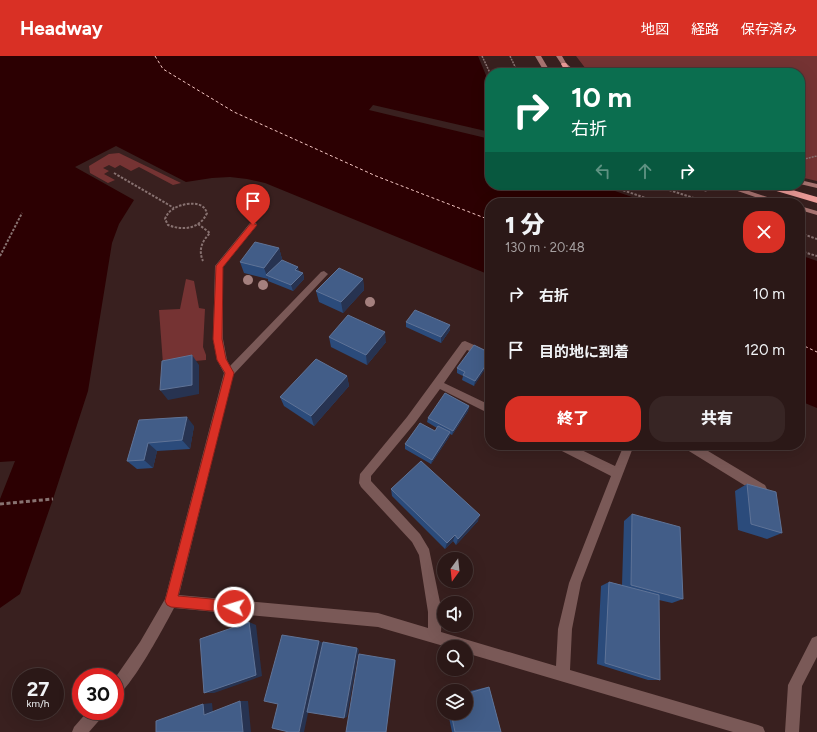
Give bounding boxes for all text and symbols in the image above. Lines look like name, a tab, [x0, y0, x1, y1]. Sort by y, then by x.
text: Headway	[20, 17, 103, 40]
text: 地図	[641, 21, 669, 38]
text: 経路	[691, 21, 719, 38]
text: 保存済み	[741, 21, 797, 38]
text: 10 m	[571, 80, 632, 114]
icon: right	[505, 84, 557, 136]
text: 右折	[571, 118, 607, 140]
icon: left	[592, 160, 614, 182]
icon: ahead	[634, 160, 656, 182]
icon: right	[676, 160, 698, 182]
pin	[236, 184, 270, 225]
icon: arrive	[242, 190, 264, 212]
text: 1 分	[505, 210, 545, 239]
button: close	[743, 211, 785, 253]
text: 130 m · 20:48	[505, 240, 585, 255]
icon: right	[505, 283, 527, 305]
text: 10 m	[753, 285, 785, 303]
text: 右折	[539, 287, 569, 305]
icon: arrive	[505, 339, 527, 361]
text: 120 m	[744, 341, 785, 359]
text: 目的地に到着	[539, 343, 629, 361]
button: 終了	[505, 396, 641, 442]
button: 共有	[649, 396, 785, 442]
north arrow	[437, 552, 473, 588]
map controls	[437, 552, 473, 720]
position arrow	[213, 586, 255, 628]
button: sound	[437, 596, 473, 632]
button: search	[437, 640, 473, 676]
speed limit sign: 30	[72, 668, 124, 720]
text: 27	[27, 677, 49, 701]
button: layers	[437, 684, 473, 720]
text: km/h	[27, 697, 49, 710]

